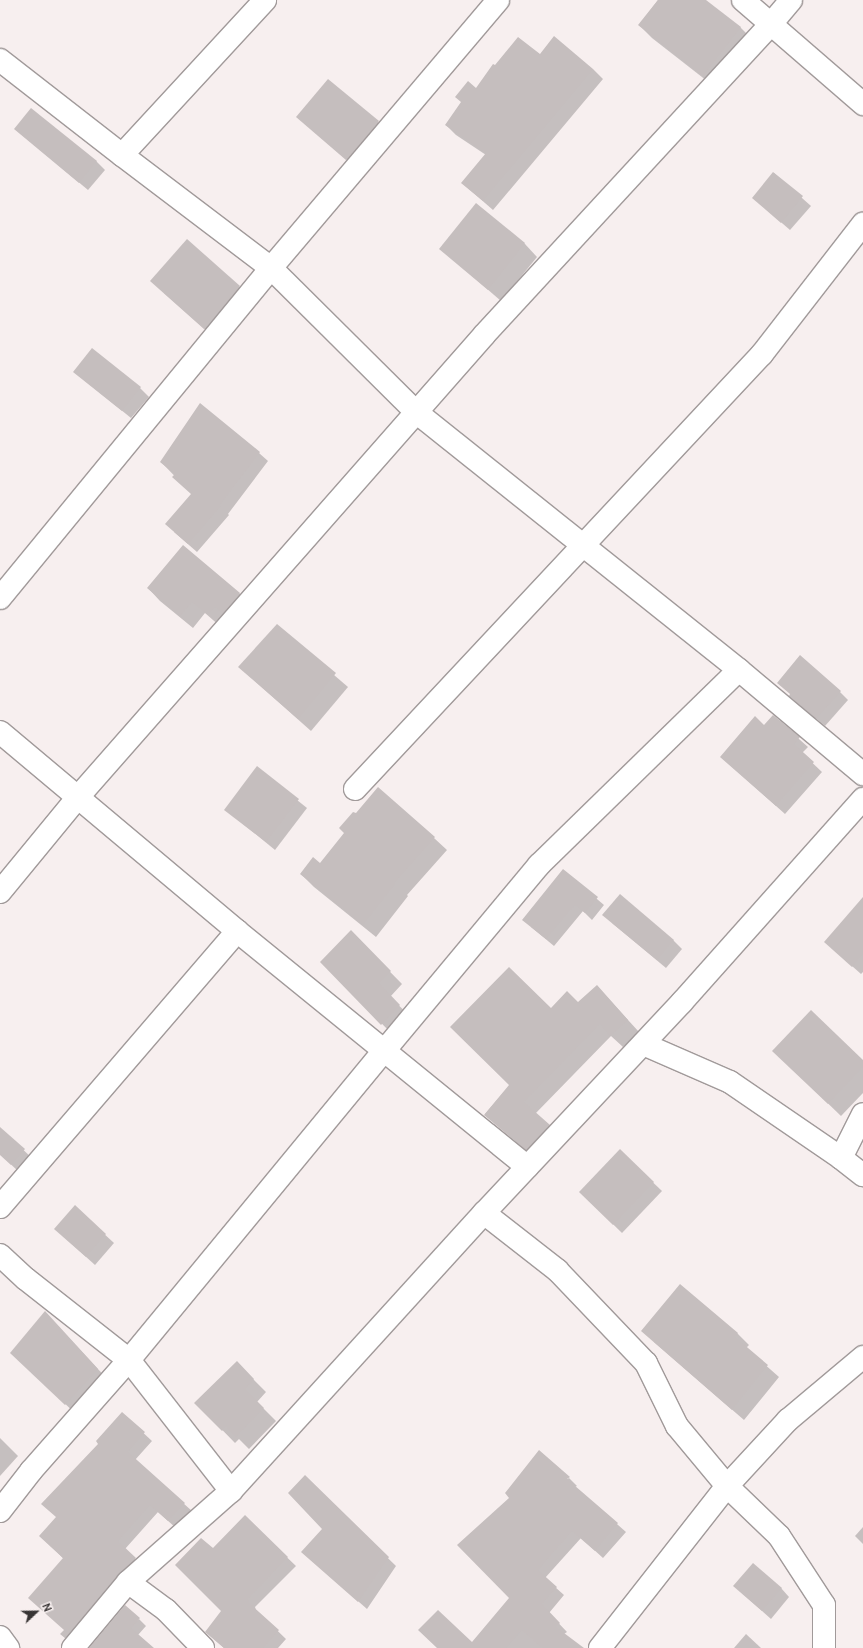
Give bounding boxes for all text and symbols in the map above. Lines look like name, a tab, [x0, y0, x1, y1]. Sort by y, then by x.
north arrow	[16, 1592, 56, 1632]
text: N	[39, 1601, 55, 1614]

